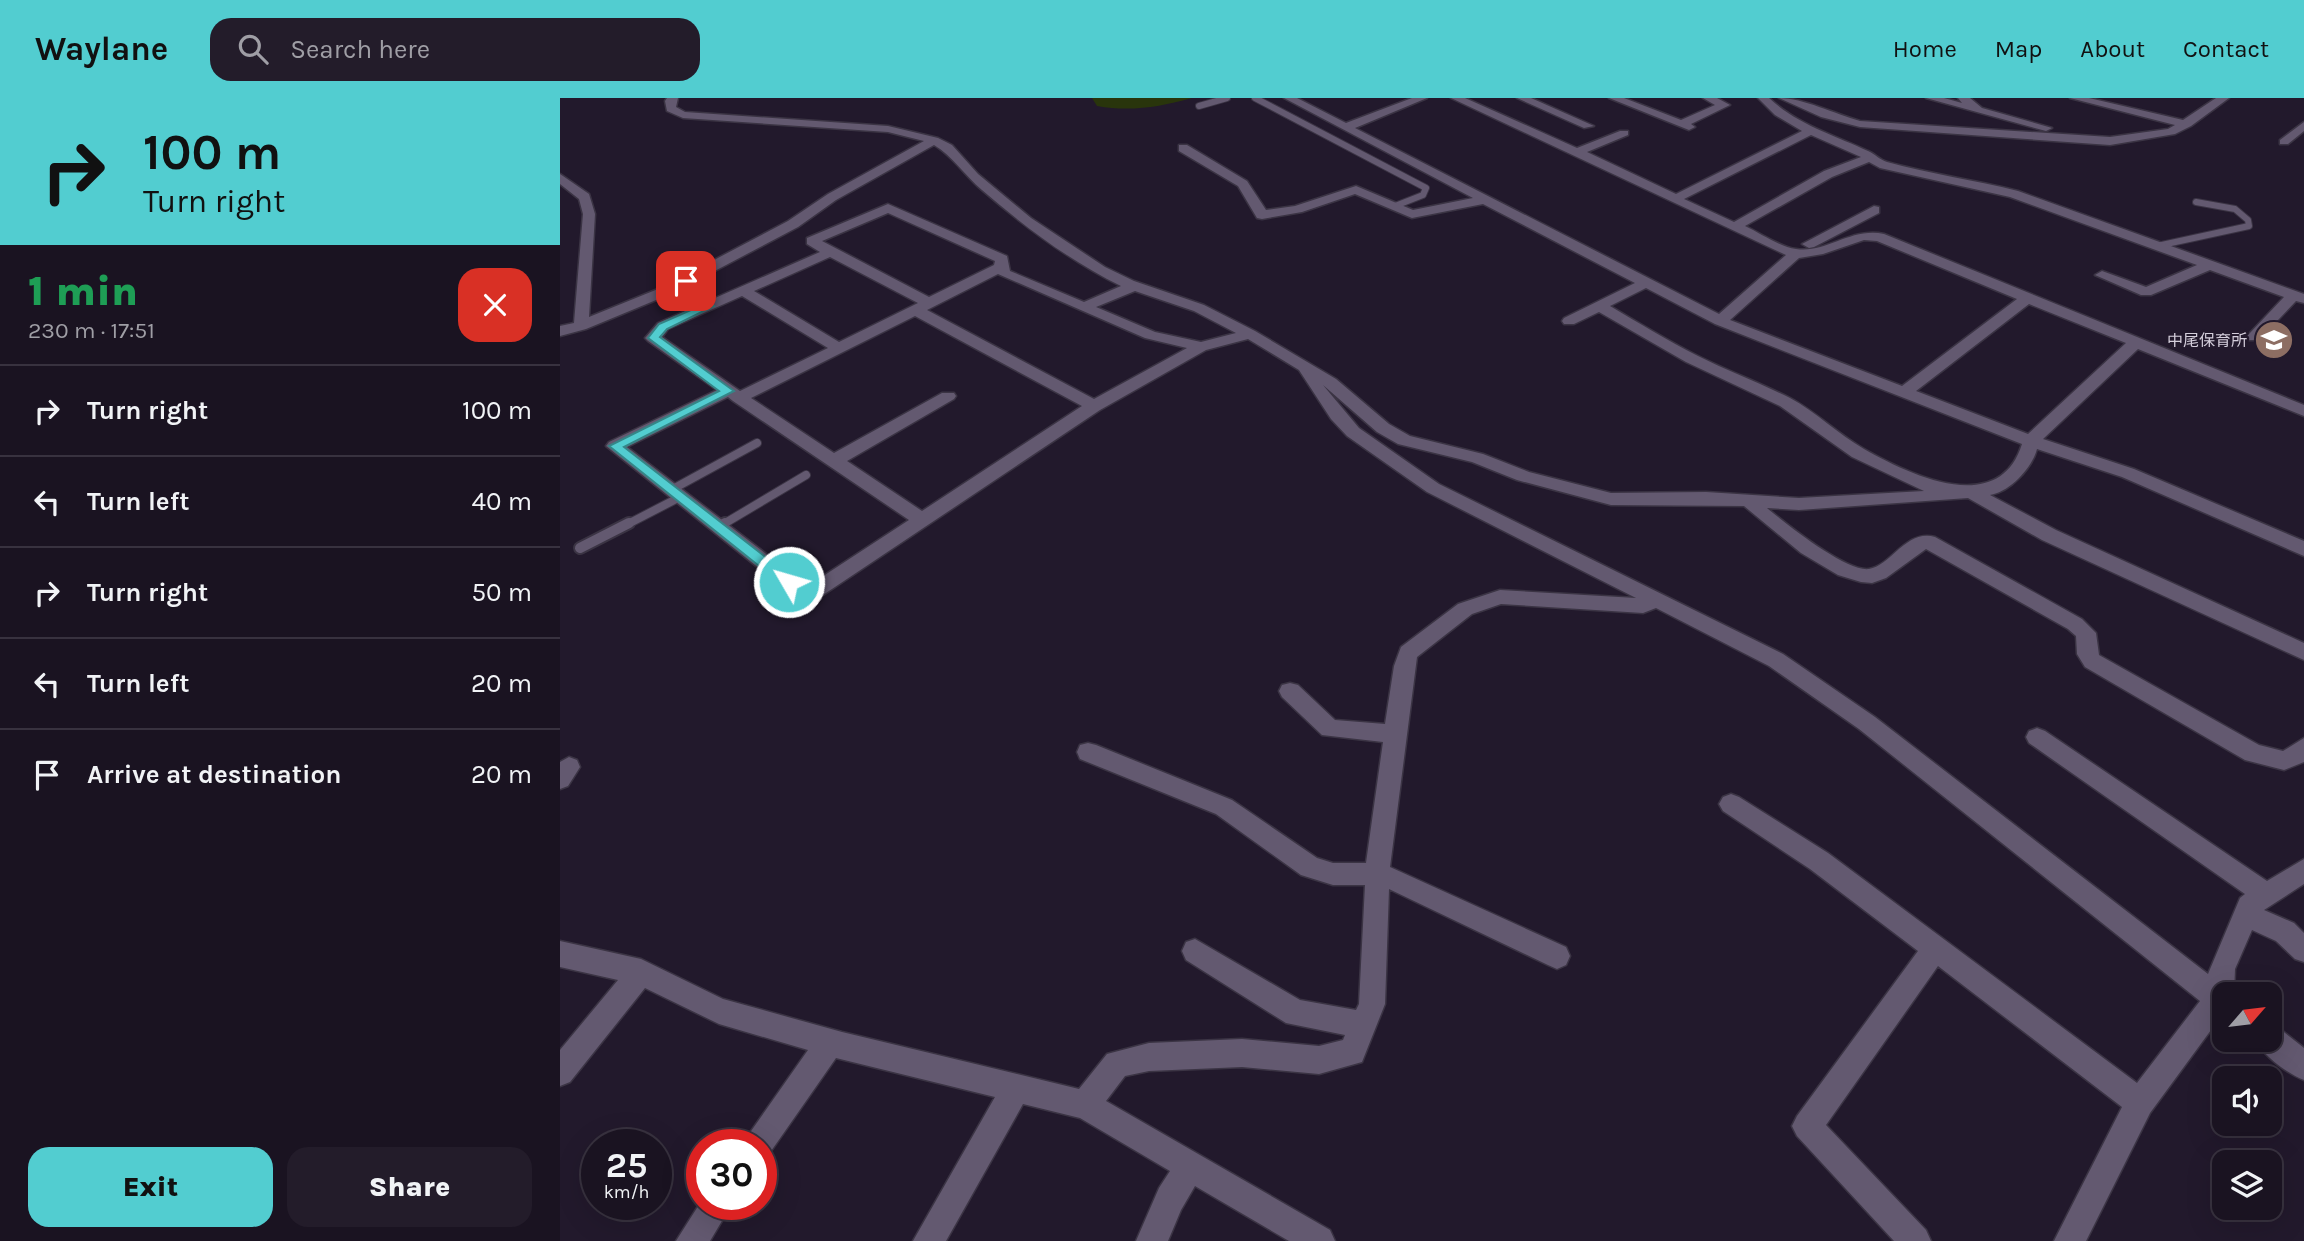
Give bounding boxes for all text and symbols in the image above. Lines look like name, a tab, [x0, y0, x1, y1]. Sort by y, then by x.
search box	[210, 18, 700, 81]
text: Waylane	[35, 30, 168, 68]
icon: search	[234, 30, 272, 68]
text: Search here	[290, 34, 430, 65]
text: Home	[1893, 35, 1957, 63]
text: Map	[1995, 35, 2042, 63]
text: About	[2080, 35, 2145, 63]
text: Contact	[2183, 35, 2269, 63]
text: 100 m	[143, 124, 281, 181]
icon: right	[28, 126, 119, 217]
text: Turn right	[143, 183, 285, 220]
pin	[656, 251, 716, 311]
icon: arrive	[667, 262, 705, 300]
text: 1 min	[28, 266, 138, 316]
button: close	[458, 268, 532, 342]
text: 230 m · 17:51	[28, 317, 155, 344]
school or university icon: 中尾保育所	[2253, 319, 2295, 361]
place label: 中尾保育所	[2167, 331, 2247, 350]
icon: right	[28, 392, 66, 430]
text: Turn right	[87, 395, 208, 426]
text: 100 m	[462, 395, 532, 426]
icon: left	[28, 483, 66, 521]
text: Turn left	[87, 486, 189, 517]
text: 40 m	[472, 486, 532, 517]
position arrow	[752, 545, 826, 619]
icon: right	[28, 574, 66, 612]
text: Turn right	[87, 577, 208, 608]
text: 50 m	[471, 577, 532, 608]
icon: left	[28, 665, 66, 703]
text: Turn left	[87, 668, 189, 699]
text: 20 m	[471, 668, 532, 699]
icon: arrive	[28, 756, 66, 794]
text: Arrive at destination	[87, 759, 341, 790]
text: 20 m	[471, 759, 532, 790]
north arrow	[2212, 982, 2282, 1052]
map controls	[2212, 982, 2282, 1220]
button: sound	[2212, 1066, 2282, 1136]
speed limit sign: 30	[686, 1129, 777, 1220]
text: 25	[606, 1145, 647, 1186]
button: Exit	[28, 1147, 273, 1227]
button: Share	[287, 1147, 532, 1227]
button: layers	[2212, 1150, 2282, 1220]
text: km/h	[604, 1181, 649, 1203]

